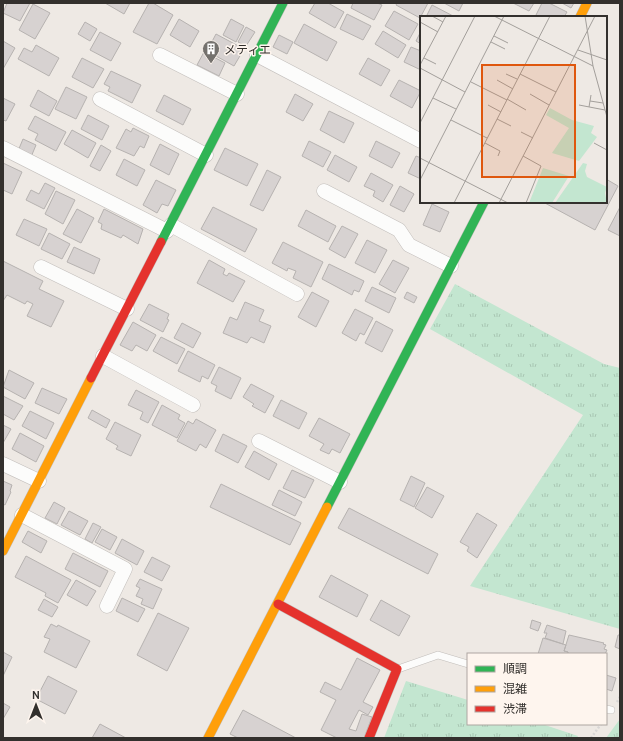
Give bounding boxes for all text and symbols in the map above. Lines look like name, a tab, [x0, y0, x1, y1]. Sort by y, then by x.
inset map	[420, 16, 607, 203]
building icon: メティエ	[201, 39, 221, 64]
place label: メティエ	[224, 42, 271, 57]
legend	[467, 653, 607, 725]
text: 順調	[503, 661, 527, 676]
text: 混雑	[503, 681, 527, 696]
north arrow	[16, 685, 56, 725]
text: N	[32, 688, 40, 702]
text: 渋滞	[503, 701, 527, 716]

